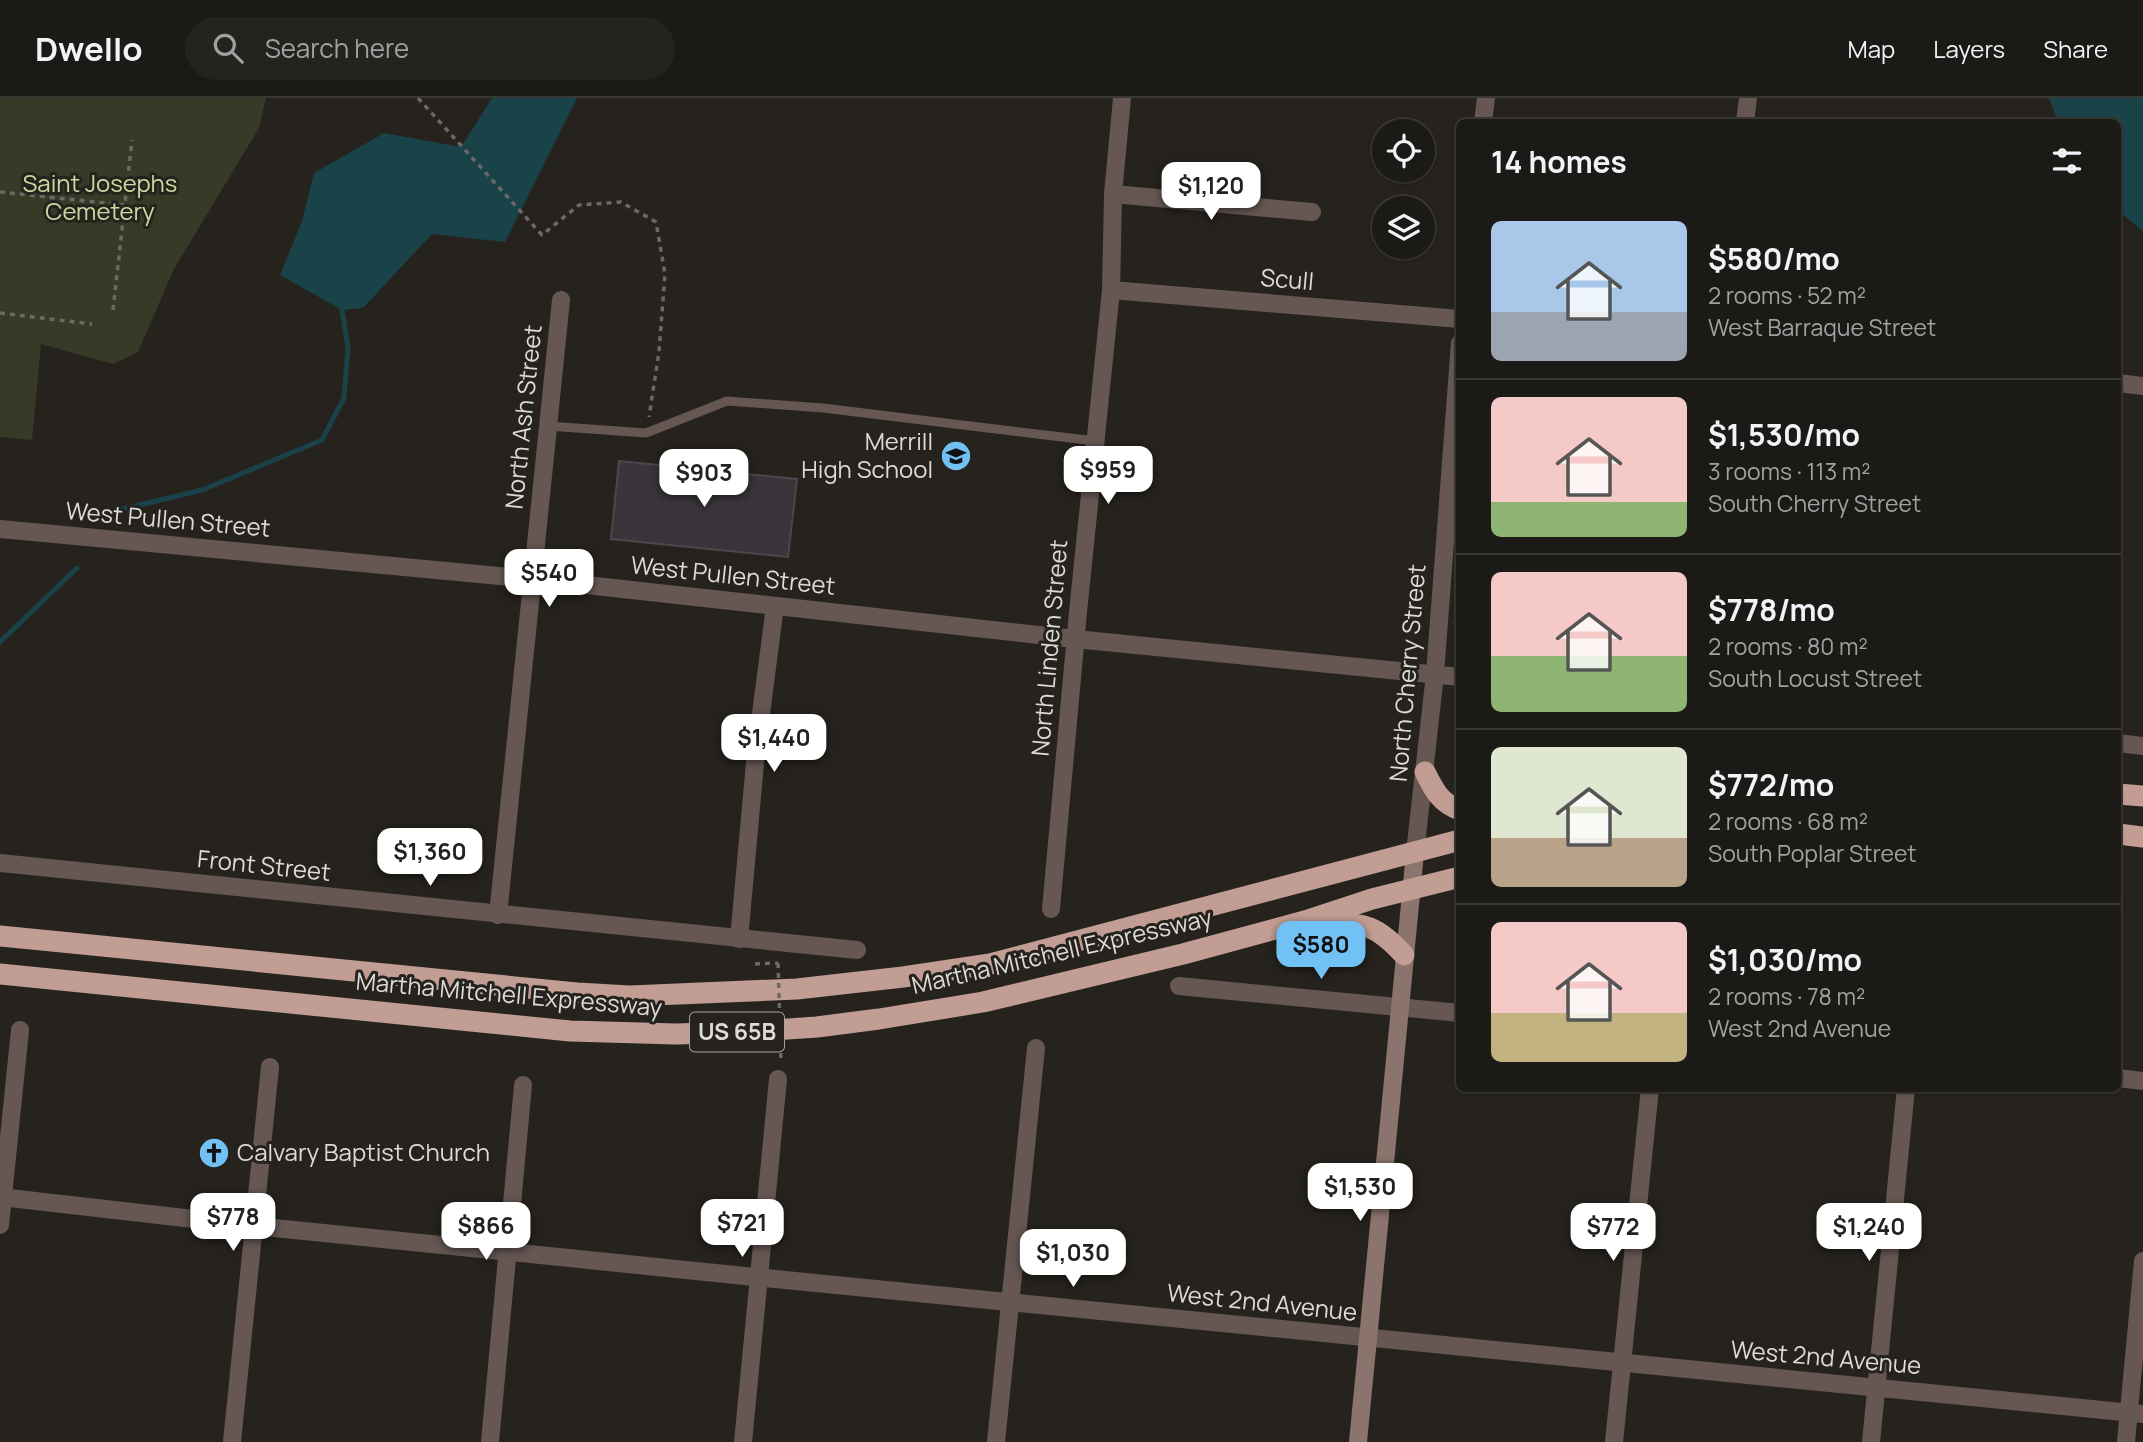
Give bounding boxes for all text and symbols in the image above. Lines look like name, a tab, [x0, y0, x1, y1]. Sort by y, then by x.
search box	[185, 17, 675, 80]
text: Dwello	[35, 26, 143, 71]
icon: search	[209, 29, 247, 67]
text: Search here	[265, 30, 409, 66]
text: Map	[1848, 32, 1895, 65]
text: Layers	[1933, 32, 2005, 65]
text: Share	[2043, 32, 2108, 65]
map controls	[1372, 119, 1435, 259]
button: locate	[1372, 119, 1435, 182]
text: 14 homes	[1491, 141, 1627, 182]
icon: filters	[2048, 142, 2086, 180]
pin: $1,120	[1154, 162, 1268, 222]
park label: Saint Josephs Cemetery	[23, 166, 177, 227]
text: $1,120	[1178, 169, 1244, 201]
button: layers	[1372, 196, 1435, 259]
text: $580/mo	[1708, 238, 1840, 279]
icon: home	[1547, 249, 1631, 333]
street label: Scull	[1259, 260, 1315, 297]
text: 2 rooms · 52 m²	[1708, 279, 1866, 311]
text: West Barraque Street	[1708, 311, 1936, 343]
street label: North Ash Street	[496, 323, 549, 511]
text: $1,530/mo	[1708, 414, 1860, 455]
place label: Merrill High School	[801, 424, 933, 485]
icon: home	[1547, 425, 1631, 509]
school or university icon: Merrill High School	[939, 439, 973, 473]
pin: $959	[1067, 446, 1149, 506]
pin: $903	[663, 450, 745, 509]
text: $959	[1080, 453, 1136, 485]
text: 3 rooms · 113 m²	[1708, 455, 1871, 487]
text: $903	[675, 456, 733, 488]
text: South Cherry Street	[1708, 487, 1921, 519]
street label: West Pullen Street	[64, 493, 272, 544]
street label: North Linden Street	[1023, 538, 1074, 758]
street label: West Pullen Street	[629, 547, 837, 602]
pin: $540	[508, 550, 590, 609]
text: $540	[520, 556, 578, 588]
street label: North Cherry Street	[1381, 563, 1432, 783]
text: $778/mo	[1708, 589, 1835, 630]
icon: home	[1547, 600, 1631, 684]
text: 2 rooms · 80 m²	[1708, 630, 1868, 662]
text: South Locust Street	[1708, 662, 1922, 694]
pin: $1,440	[717, 714, 831, 774]
text: $1,440	[737, 721, 811, 753]
text: $772/mo	[1708, 764, 1834, 805]
icon: home	[1547, 775, 1631, 859]
text: 2 rooms · 68 m²	[1708, 805, 1868, 837]
pin: $1,360	[373, 828, 487, 888]
text: $1,360	[393, 835, 467, 867]
text: South Poplar Street	[1708, 837, 1917, 869]
street label: Front Street	[196, 841, 332, 888]
street label: Martha Mitchell Expressway	[908, 900, 1215, 1001]
pin: $580	[1280, 922, 1362, 981]
text: $580	[1292, 928, 1350, 960]
text: $1,030/mo	[1708, 939, 1862, 980]
icon: home	[1547, 950, 1631, 1034]
street label: Martha Mitchell Expressway	[355, 964, 664, 1023]
text: 2 rooms · 78 m²	[1708, 980, 1865, 1012]
road number: US 65B	[690, 1012, 784, 1051]
text: West 2nd Avenue	[1708, 1012, 1891, 1044]
place label: Calvary Baptist Church	[237, 1135, 490, 1168]
church icon: Calvary Baptist Church	[197, 1136, 231, 1170]
pin: $1,530	[1303, 1164, 1417, 1223]
text: $1,530	[1324, 1170, 1396, 1202]
pin: $778	[192, 1194, 274, 1253]
text: $778	[206, 1200, 260, 1232]
pin: $721	[701, 1200, 783, 1259]
pin: $866	[445, 1202, 527, 1262]
pin: $772	[1572, 1204, 1654, 1263]
pin: $1,240	[1812, 1204, 1926, 1263]
text: $721	[717, 1206, 767, 1238]
text: $866	[457, 1209, 515, 1241]
text: $772	[1587, 1210, 1639, 1242]
text: $1,240	[1833, 1210, 1905, 1242]
pin: $1,030	[1016, 1230, 1130, 1289]
text: $1,030	[1036, 1236, 1110, 1268]
street label: West 2nd Avenue	[1165, 1275, 1359, 1328]
street label: West 2nd Avenue	[1730, 1332, 1923, 1381]

